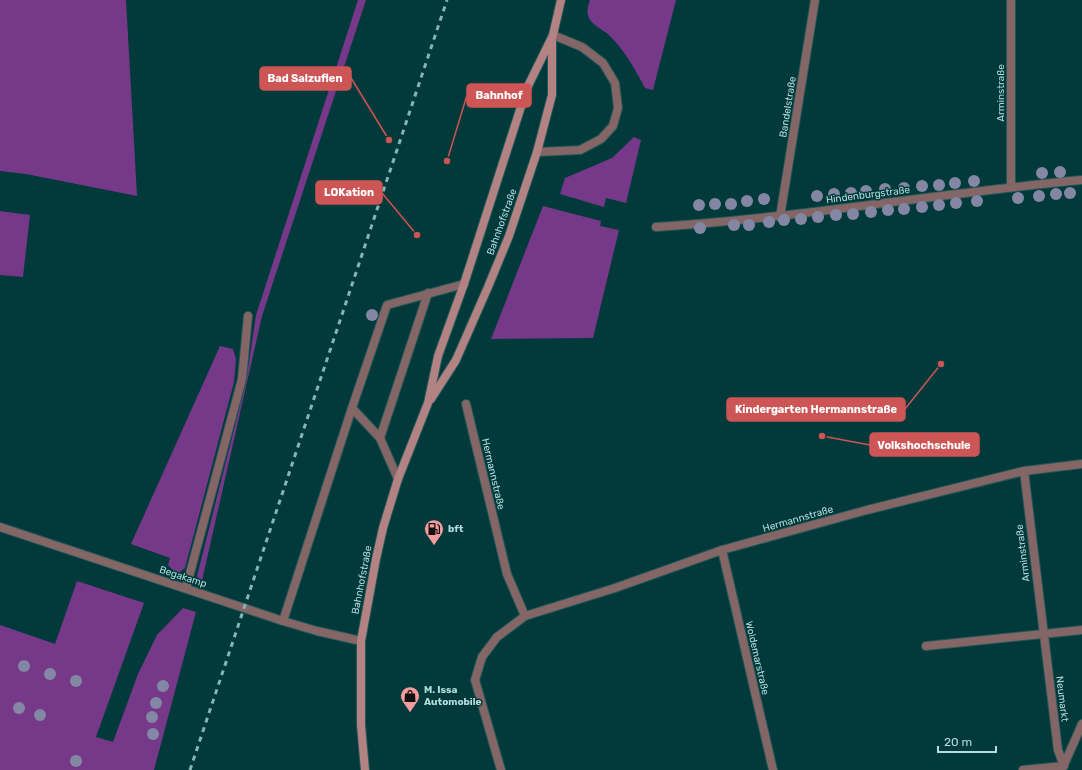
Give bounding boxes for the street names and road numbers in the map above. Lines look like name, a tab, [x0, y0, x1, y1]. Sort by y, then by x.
street label: Arminstraße	[995, 64, 1007, 122]
street label: Bandelstraße	[777, 75, 799, 139]
street label: Hindenburgstraße	[825, 184, 911, 206]
street label: Bahnhofstraße	[484, 187, 520, 257]
street label: Hermannstraße	[479, 437, 507, 511]
street label: Hermannstraße	[761, 503, 835, 535]
street label: Arminstraße	[1013, 523, 1032, 582]
street label: Bahnhofstraße	[349, 544, 375, 615]
street label: Begakamp	[158, 564, 208, 590]
street label: Woldemarstraße	[743, 620, 771, 696]
street label: Neumarkt	[1053, 676, 1071, 723]

